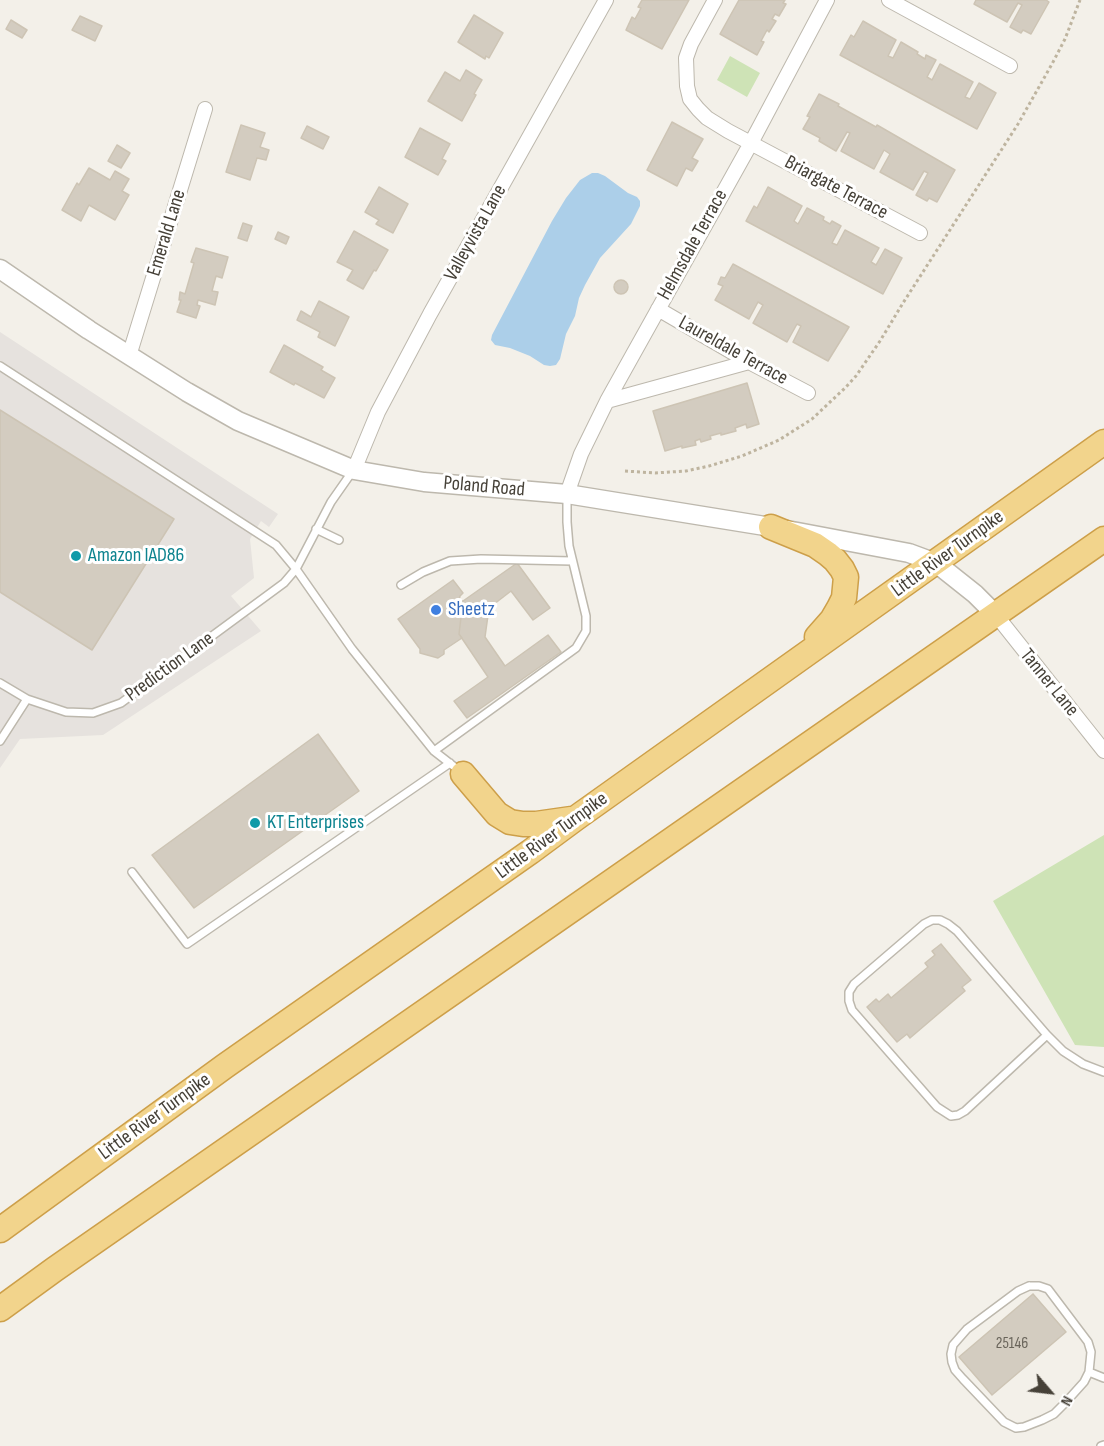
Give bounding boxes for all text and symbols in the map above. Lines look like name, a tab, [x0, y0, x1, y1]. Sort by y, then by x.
street label: Briargate Terrace	[780, 151, 892, 225]
street label: Valleyvista Lane	[440, 181, 512, 285]
street label: Helmsdale Terrace	[653, 186, 733, 304]
street label: Emerald Lane	[142, 187, 192, 279]
street label: Laureldale Terrace	[674, 311, 792, 391]
street label: Poland Road	[442, 471, 526, 503]
street label: Little River Turnpike	[887, 505, 1009, 603]
place label: Amazon IAD86	[88, 544, 184, 568]
marker: Amazon IAD86	[69, 549, 83, 563]
place label: Sheetz	[448, 598, 495, 622]
marker: Sheetz	[429, 603, 443, 617]
street label: Prediction Lane	[121, 627, 219, 707]
street label: Tanner Lane	[1014, 644, 1084, 722]
street label: Little River Turnpike	[491, 787, 613, 885]
place label: KT Enterprises	[267, 811, 364, 835]
marker: KT Enterprises	[248, 816, 262, 830]
street label: Little River Turnpike	[94, 1068, 216, 1166]
house number: 25146	[996, 1334, 1028, 1354]
north arrow	[1020, 1362, 1080, 1422]
text: N	[1056, 1392, 1077, 1409]

